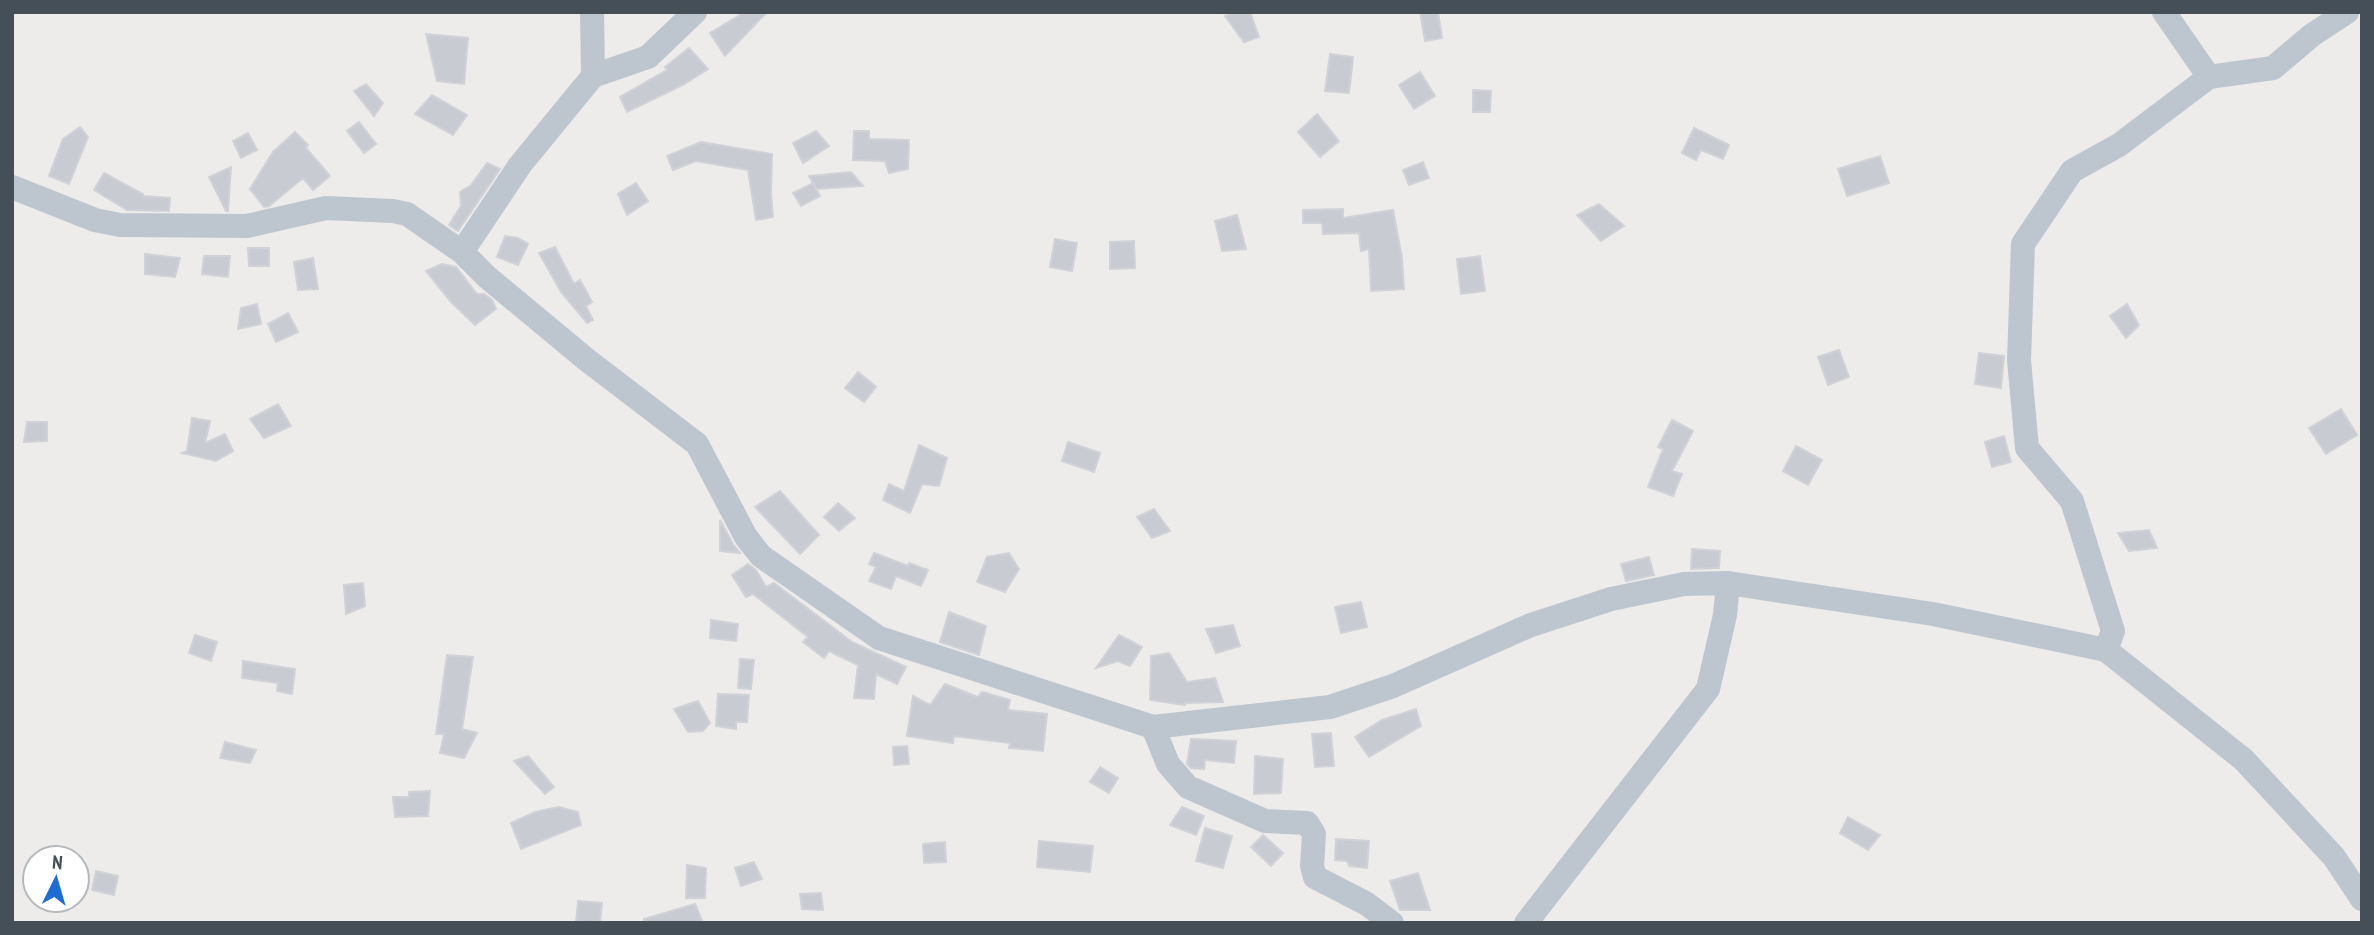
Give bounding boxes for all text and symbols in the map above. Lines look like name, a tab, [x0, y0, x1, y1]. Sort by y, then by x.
north arrow	[21, 844, 91, 914]
text: N	[51, 850, 64, 874]

